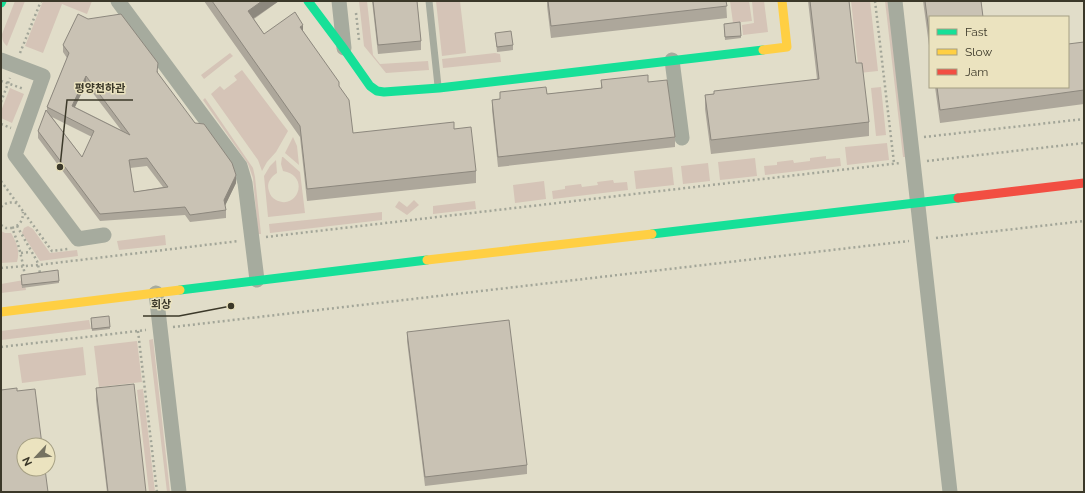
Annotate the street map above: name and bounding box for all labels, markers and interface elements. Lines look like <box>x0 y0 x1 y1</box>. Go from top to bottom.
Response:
legend <box>929 16 1069 88</box>
text: Fast <box>965 25 988 39</box>
text: Slow <box>965 45 992 59</box>
text: Jam <box>965 65 988 79</box>
callout: 평양천하관 <box>67 77 133 100</box>
text: 평양천하관 <box>75 82 125 95</box>
callout: 회상 <box>143 293 179 316</box>
text: 회상 <box>151 298 171 311</box>
north arrow <box>16 437 56 477</box>
text: N <box>20 455 35 468</box>

